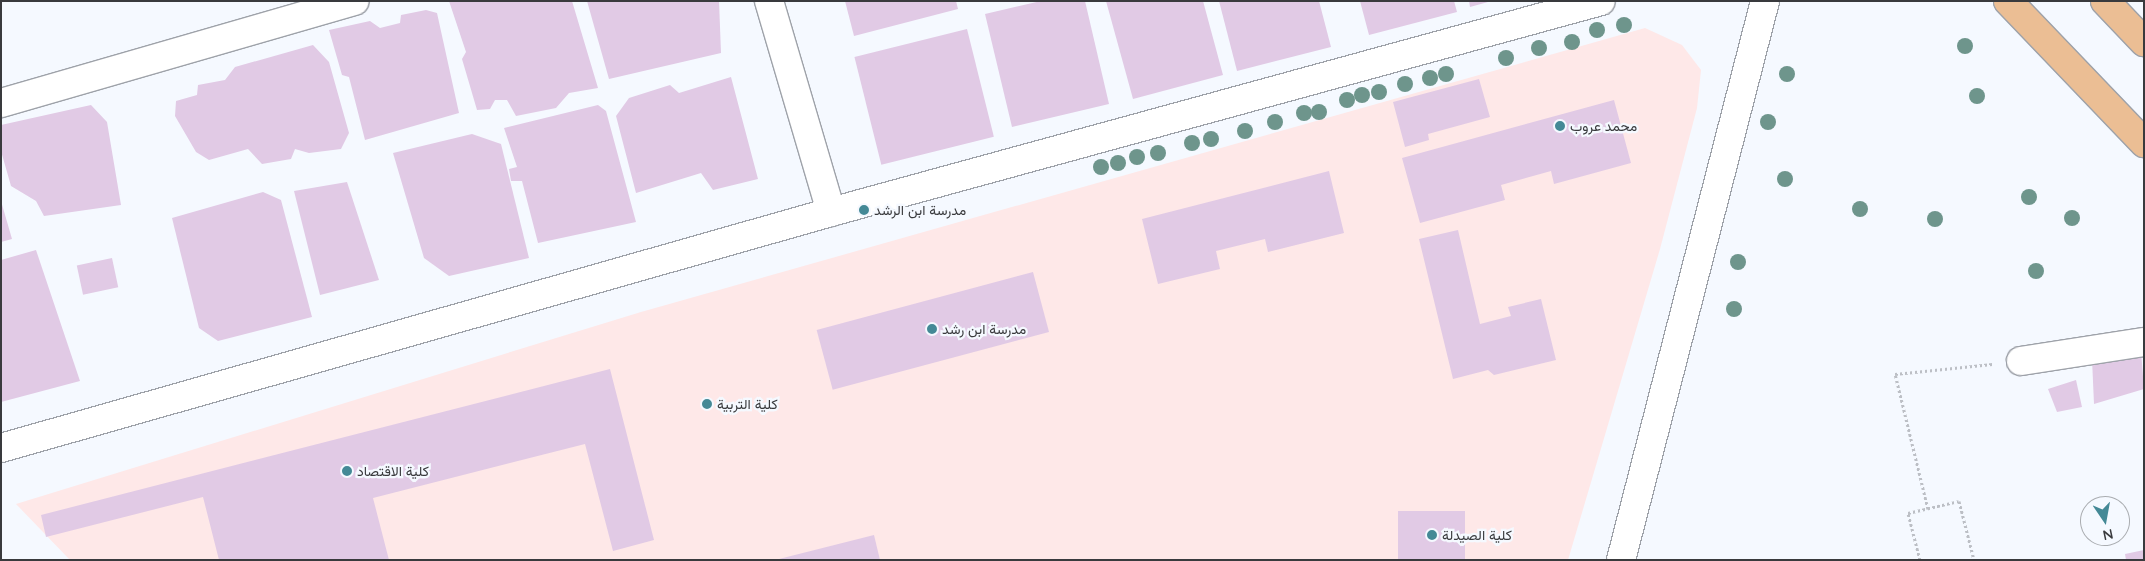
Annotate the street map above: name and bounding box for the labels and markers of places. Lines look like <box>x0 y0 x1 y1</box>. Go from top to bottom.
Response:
place label: محمد عروب <box>1570 118 1637 134</box>
marker: محمد عروب <box>1554 120 1566 132</box>
place label: مدرسة ابن الرشد <box>874 202 966 218</box>
marker: مدرسة ابن الرشد <box>858 204 870 216</box>
place label: مدرسة ابن رشد <box>942 321 1026 337</box>
marker: مدرسة ابن رشد <box>926 323 938 335</box>
place label: كلية التربية <box>717 396 778 412</box>
marker: كلية التربية <box>701 398 713 410</box>
place label: كلية الاقتصاد <box>357 463 429 479</box>
marker: كلية الاقتصاد <box>341 465 353 477</box>
place label: كلية الصيدلة <box>1442 527 1512 543</box>
marker: كلية الصيدلة <box>1426 529 1438 541</box>

